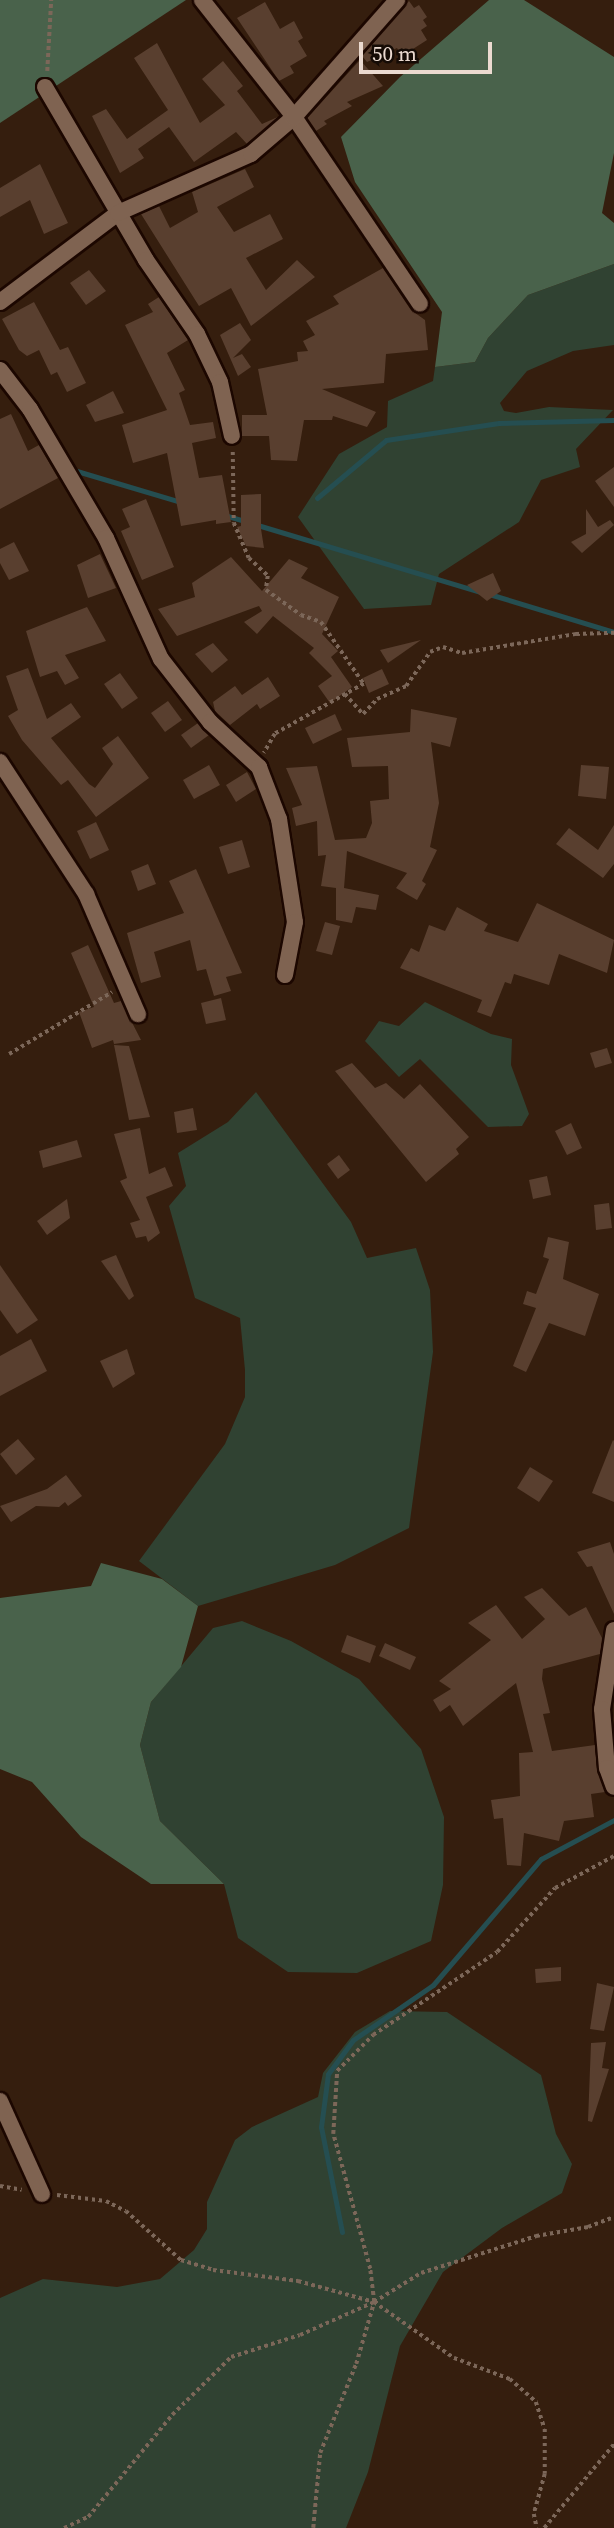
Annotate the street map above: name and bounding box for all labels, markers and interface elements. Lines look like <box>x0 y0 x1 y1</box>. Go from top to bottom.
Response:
scale bar <box>362 28 495 72</box>
text: 50 m <box>372 39 417 68</box>

